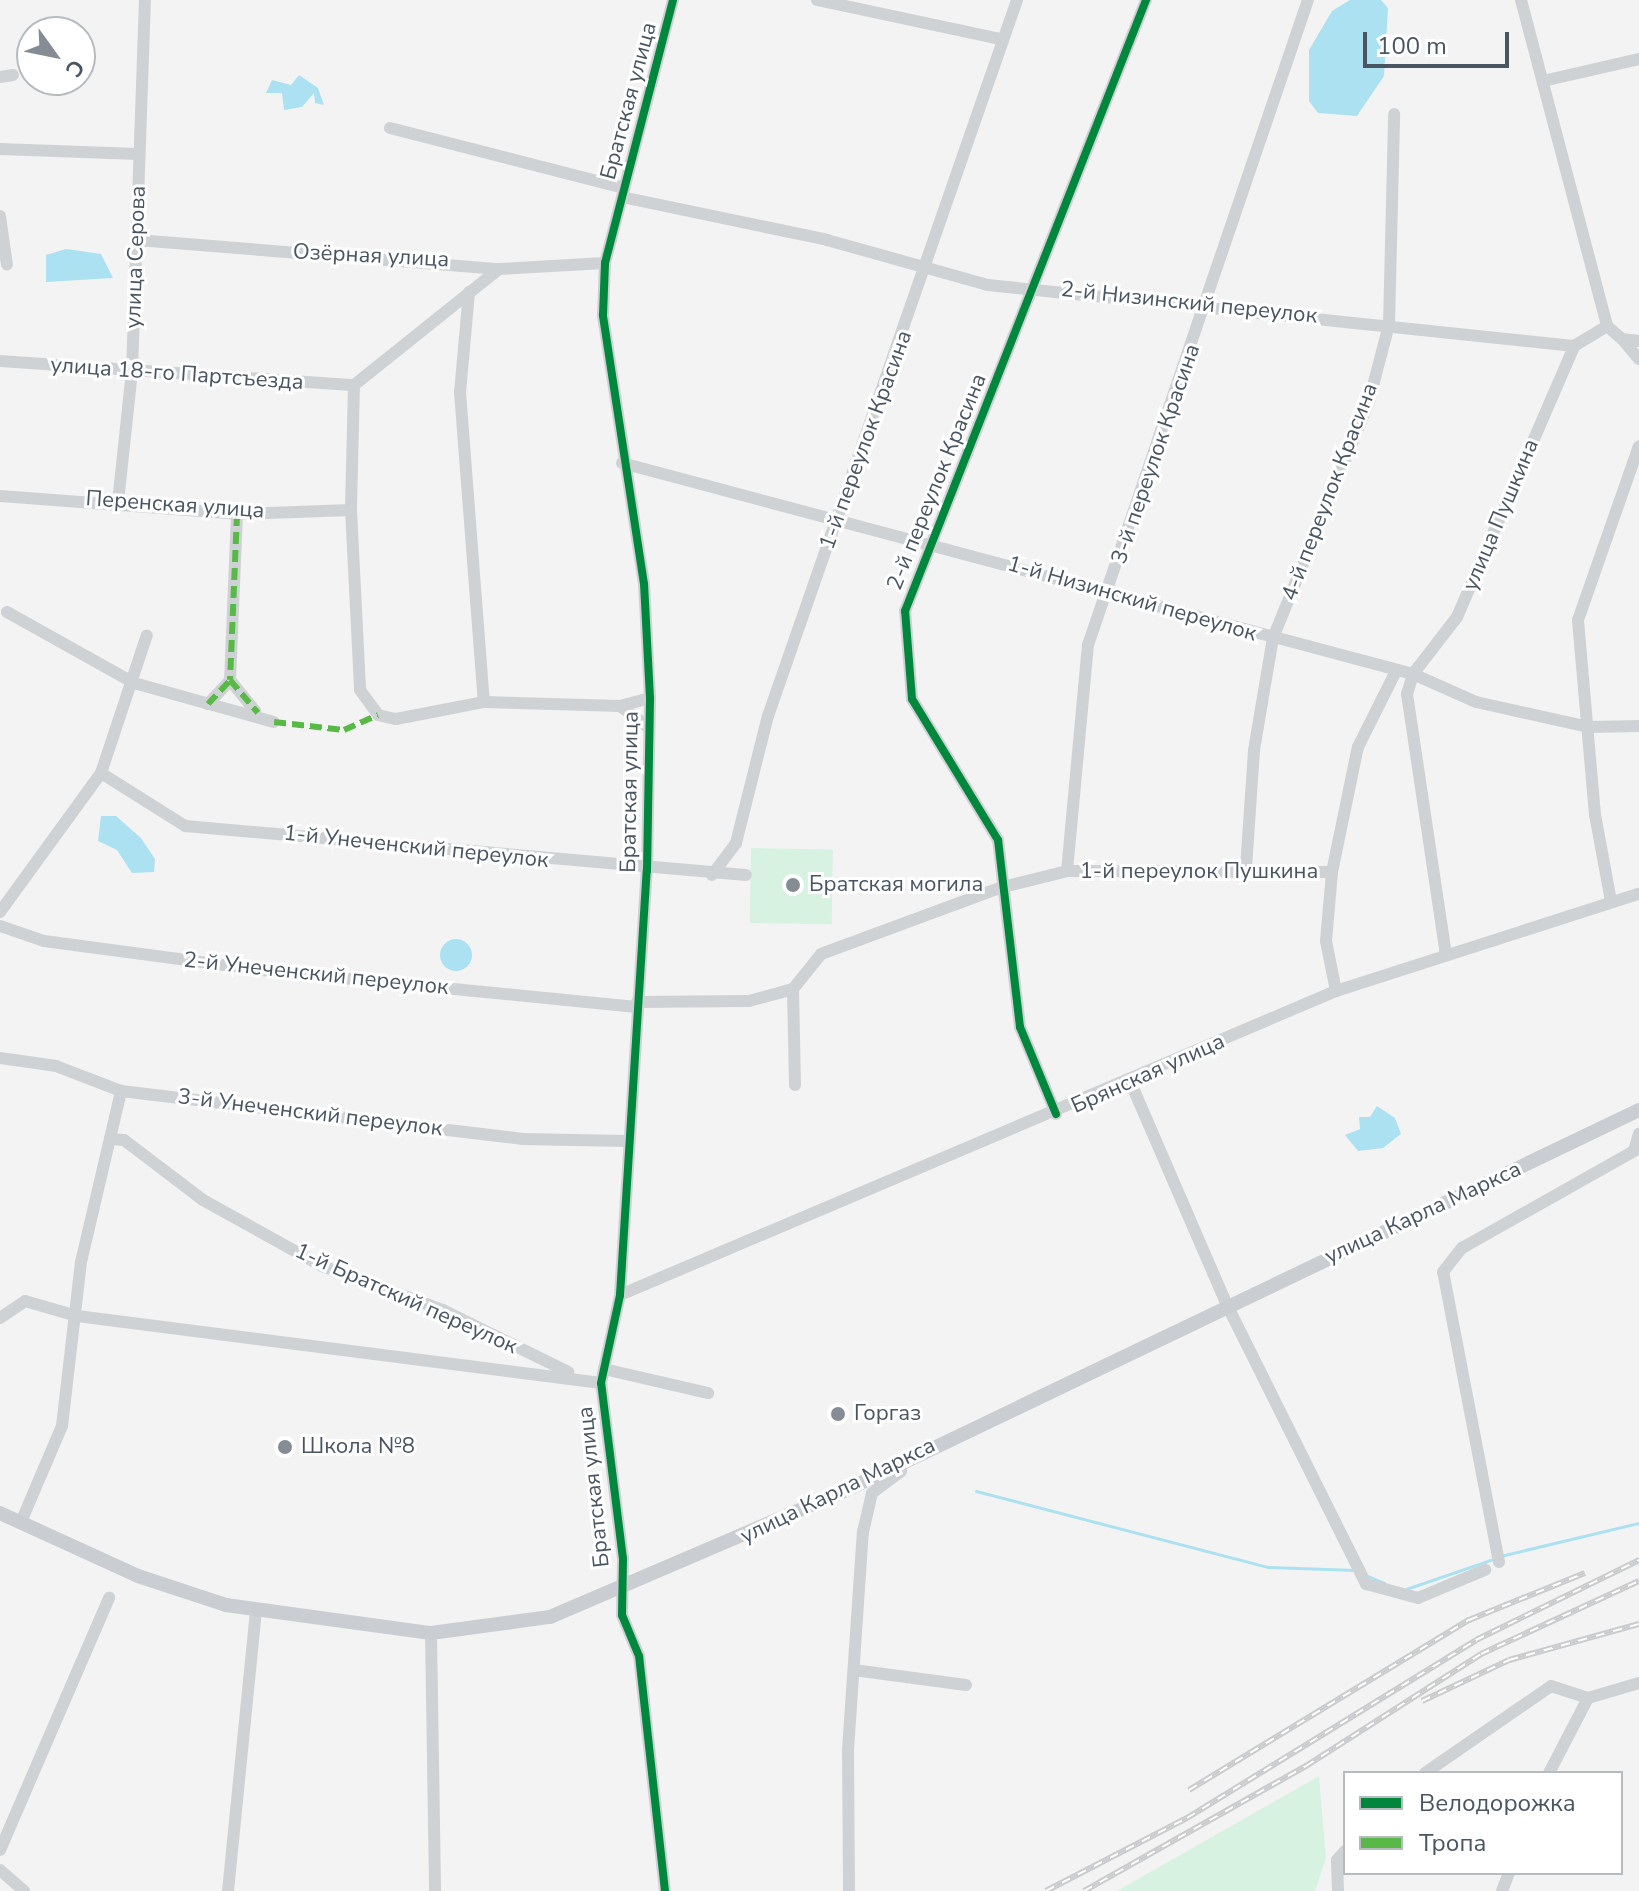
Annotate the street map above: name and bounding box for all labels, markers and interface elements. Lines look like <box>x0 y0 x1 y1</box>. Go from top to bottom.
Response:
north arrow <box>16 16 96 96</box>
scale bar <box>1367 16 1513 66</box>
street label: Братская улица <box>595 19 663 183</box>
text: 100 m <box>1377 30 1447 62</box>
text: С <box>58 54 91 82</box>
street label: улица Серова <box>120 185 152 329</box>
street label: Озёрная улица <box>292 239 450 273</box>
street label: 2-й Низинский переулок <box>1059 276 1319 330</box>
street label: 1-й переулок Красина <box>814 327 918 553</box>
street label: 3-й переулок Красина <box>1106 341 1206 567</box>
street label: улица 18-го Партсъезда <box>50 352 304 396</box>
street label: 2-й переулок Красина <box>882 370 992 594</box>
street label: 4-й переулок Красина <box>1276 380 1384 604</box>
street label: улица Пушкина <box>1457 435 1545 595</box>
street label: Перенская улица <box>85 486 265 524</box>
street label: 1-й Низинский переулок <box>1004 551 1260 647</box>
street label: Братская улица <box>615 711 645 873</box>
street label: 1-й Унеченский переулок <box>282 820 550 874</box>
street label: 1-й переулок Пушкина <box>1080 859 1318 885</box>
place label: Братская могила <box>809 872 983 898</box>
marker: Братская могила <box>784 876 802 894</box>
street label: 2-й Унеченский переулок <box>182 947 450 1001</box>
street label: Брянская улица <box>1067 1028 1229 1120</box>
street label: 3-й Унеченский переулок <box>176 1084 444 1142</box>
street label: улица Карла Маркса <box>1321 1156 1525 1270</box>
street label: 1-й Братский переулок <box>291 1238 521 1360</box>
place label: Горгаз <box>854 1401 921 1427</box>
street label: Братская улица <box>572 1405 616 1569</box>
marker: Горгаз <box>829 1405 847 1423</box>
street label: улица Карла Маркса <box>736 1432 940 1550</box>
place label: Школа №8 <box>301 1434 415 1460</box>
marker: Школа №8 <box>276 1438 294 1456</box>
legend <box>1343 1771 1623 1875</box>
text: Велодорожка <box>1419 1787 1576 1819</box>
text: Тропа <box>1419 1827 1486 1859</box>

